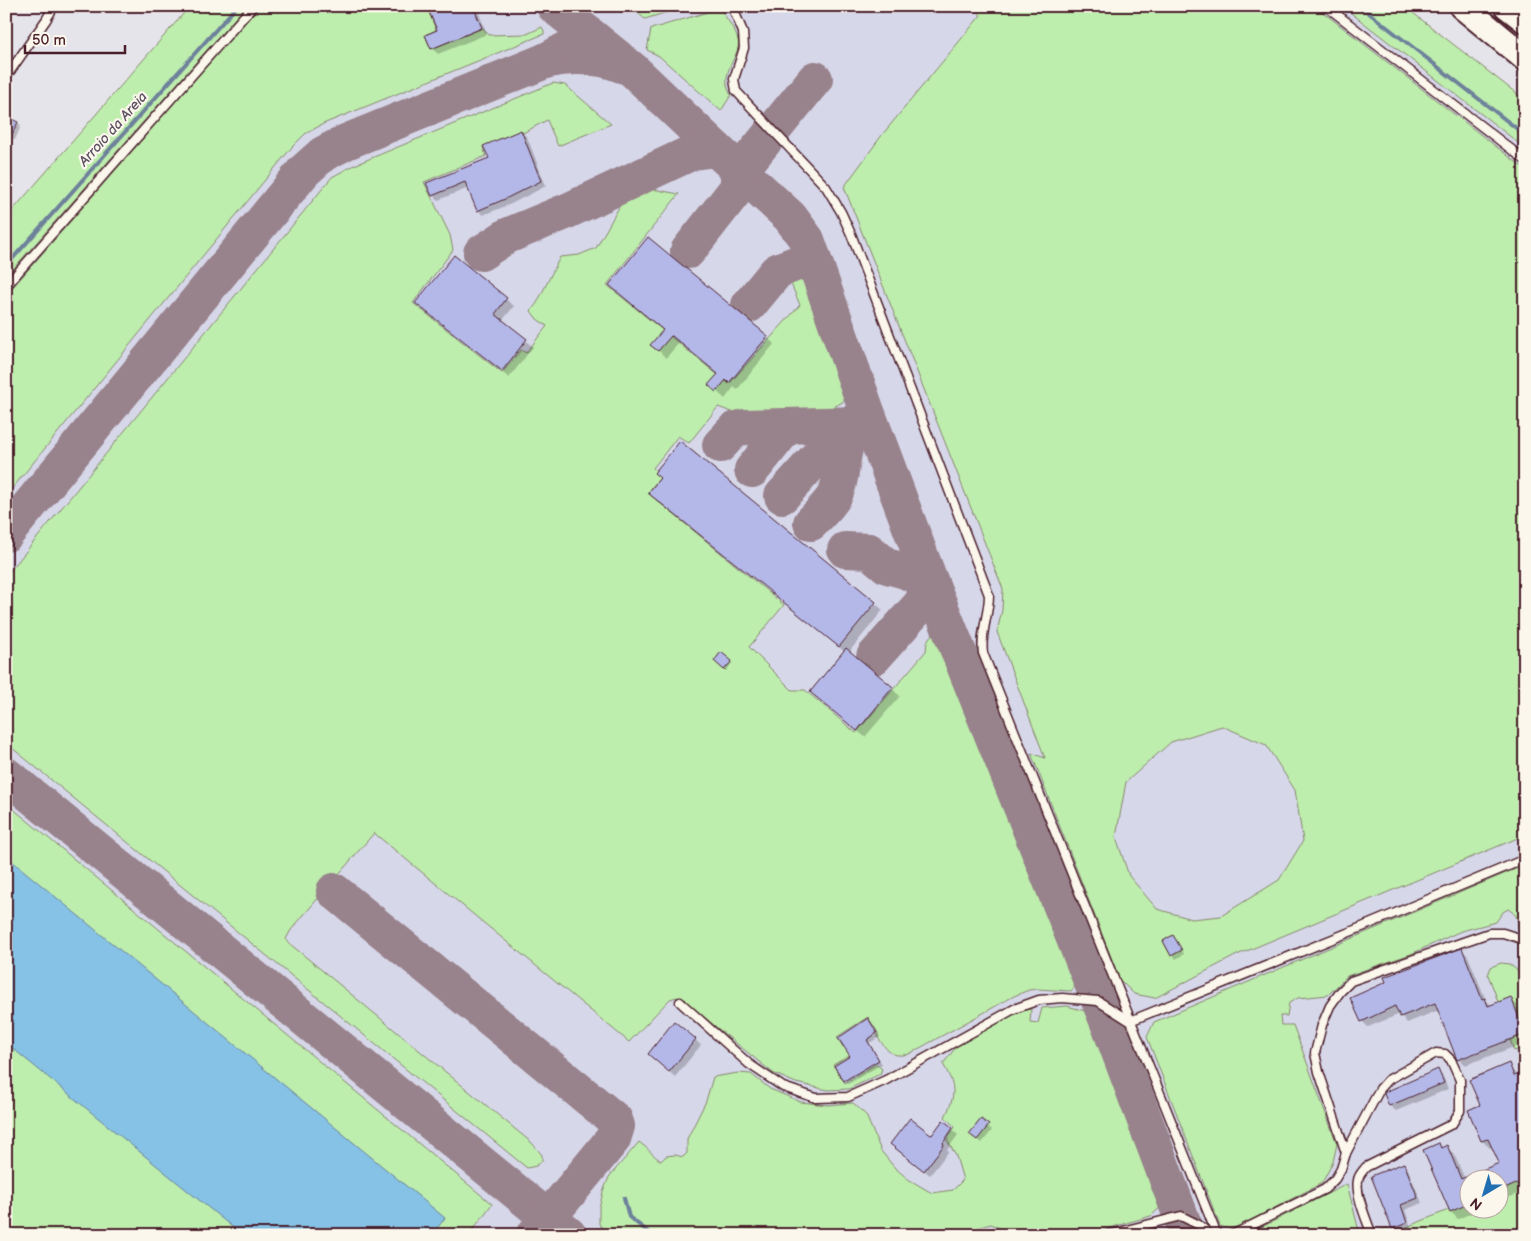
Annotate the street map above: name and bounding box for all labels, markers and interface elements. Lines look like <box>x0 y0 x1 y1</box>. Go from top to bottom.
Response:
scale bar <box>25 22 125 54</box>
text: 50 m <box>32 31 66 50</box>
water label: Arroio da Areia <box>74 88 151 170</box>
north arrow <box>1458 1168 1508 1218</box>
text: N <box>1467 1194 1486 1214</box>

